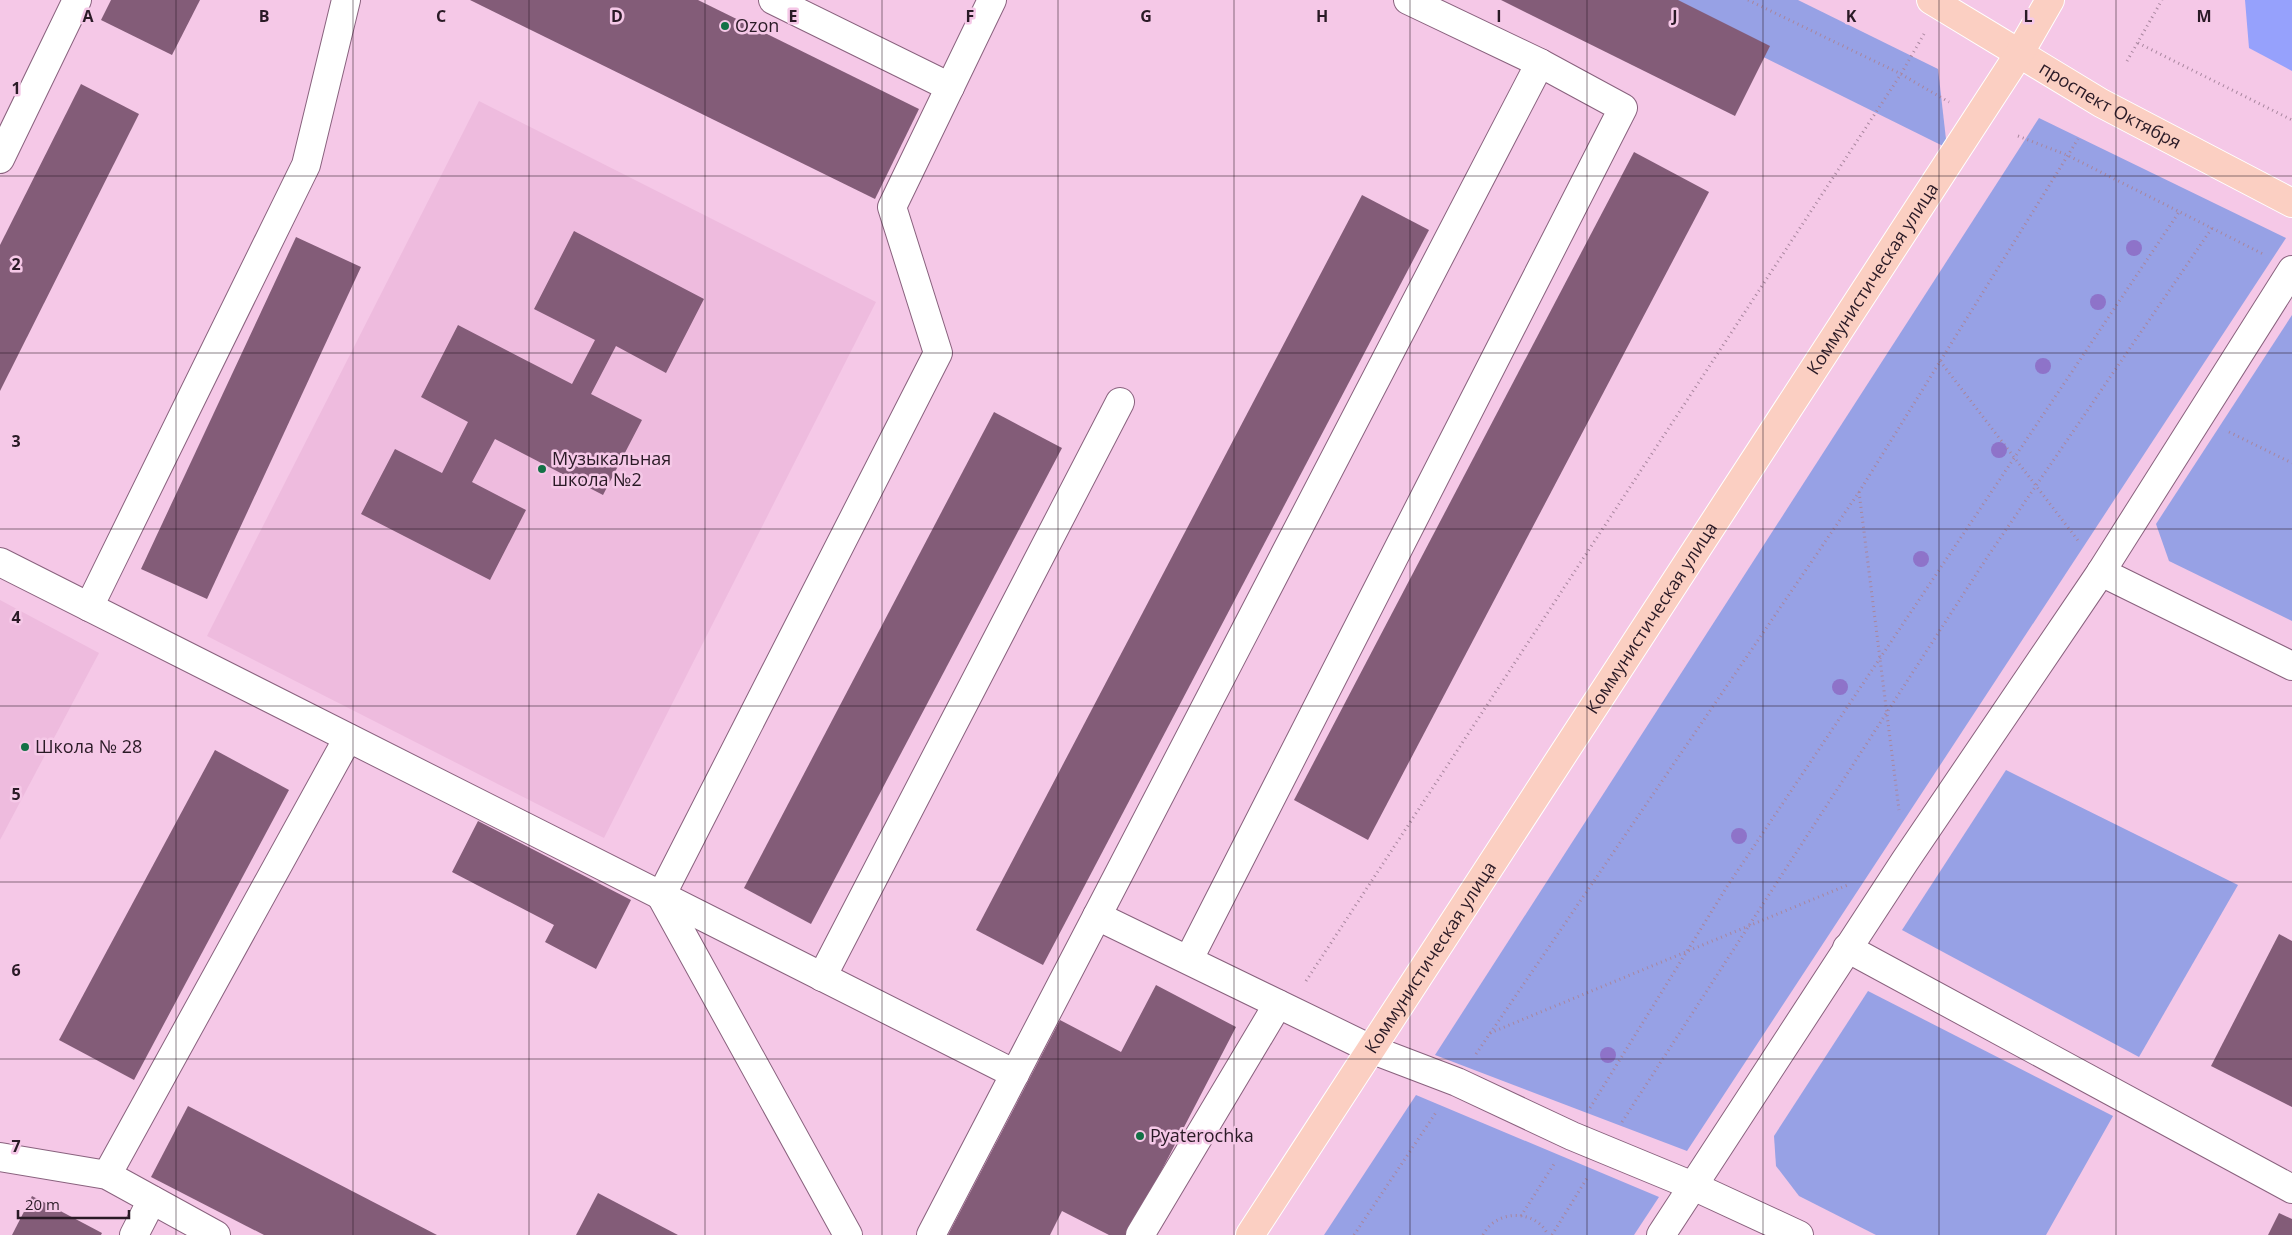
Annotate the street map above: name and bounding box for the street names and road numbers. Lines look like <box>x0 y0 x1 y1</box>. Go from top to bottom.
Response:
street label: проспект Октября <box>2035 55 2186 154</box>
street label: Коммунистическая улица <box>1800 178 1943 379</box>
street label: Коммунистическая улица <box>1579 517 1722 718</box>
street label: Коммунистическая улица <box>1358 856 1501 1058</box>

